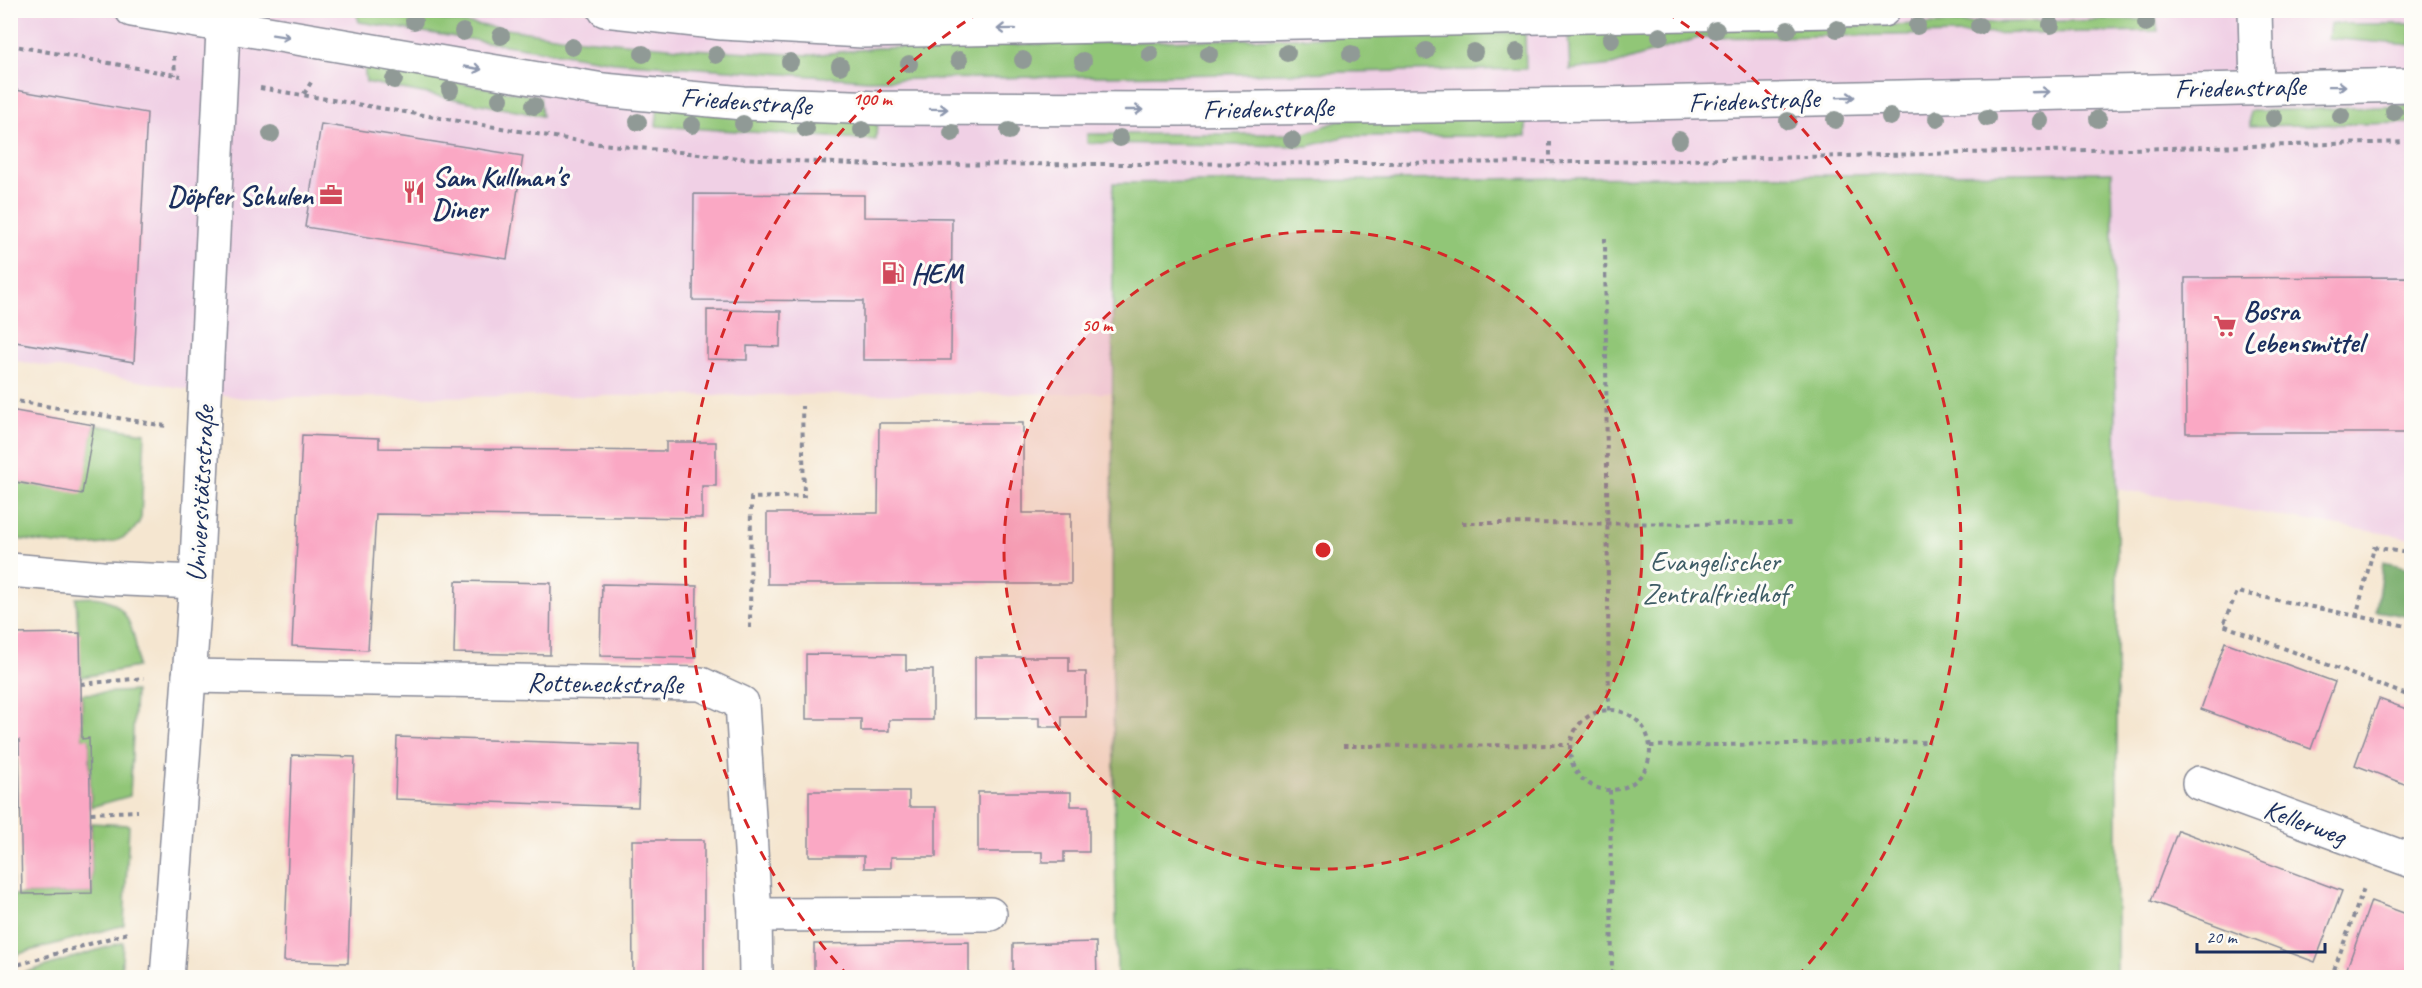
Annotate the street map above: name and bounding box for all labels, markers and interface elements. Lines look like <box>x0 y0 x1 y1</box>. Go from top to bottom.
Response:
one-way arrow <box>997 23 1017 35</box>
one-way arrow <box>271 31 291 42</box>
one-way arrow <box>463 63 483 74</box>
street label: Friedenstraße <box>2174 68 2308 106</box>
street label: Friedenstraße <box>679 79 814 123</box>
street label: Friedenstraße <box>1688 80 1822 120</box>
one-way arrow <box>2326 80 2346 92</box>
one-way arrow <box>2031 87 2051 98</box>
text: 100 m <box>853 88 893 110</box>
street label: Friedenstraße <box>1202 89 1336 127</box>
one-way arrow <box>1836 92 1856 103</box>
one-way arrow <box>928 103 948 115</box>
one-way arrow <box>1123 104 1143 115</box>
place label: Sam Kullman's Diner <box>432 159 571 226</box>
place label: Döpfer Schulen <box>167 178 314 213</box>
restaurant icon: Sam Kullman's Diner <box>401 179 427 205</box>
office icon: Döpfer Schulen <box>318 182 344 208</box>
place label: HEM <box>911 256 965 291</box>
fuel station icon: HEM <box>880 260 906 286</box>
place label: Bosra Lebensmittel <box>2243 293 2369 360</box>
supermarket icon: Bosra Lebensmittel <box>2212 313 2238 339</box>
text: 50 m <box>1082 314 1114 336</box>
street label: Universitätsstraße <box>178 403 222 583</box>
centre of rings <box>1313 540 1333 560</box>
park label: Evangelischer Zentralfriedhof <box>1643 544 1794 611</box>
street label: Rotteneckstraße <box>527 664 685 702</box>
street label: Kellerweg <box>2259 791 2353 854</box>
scale bar <box>2197 916 2324 954</box>
text: 20 m <box>2206 926 2239 948</box>

